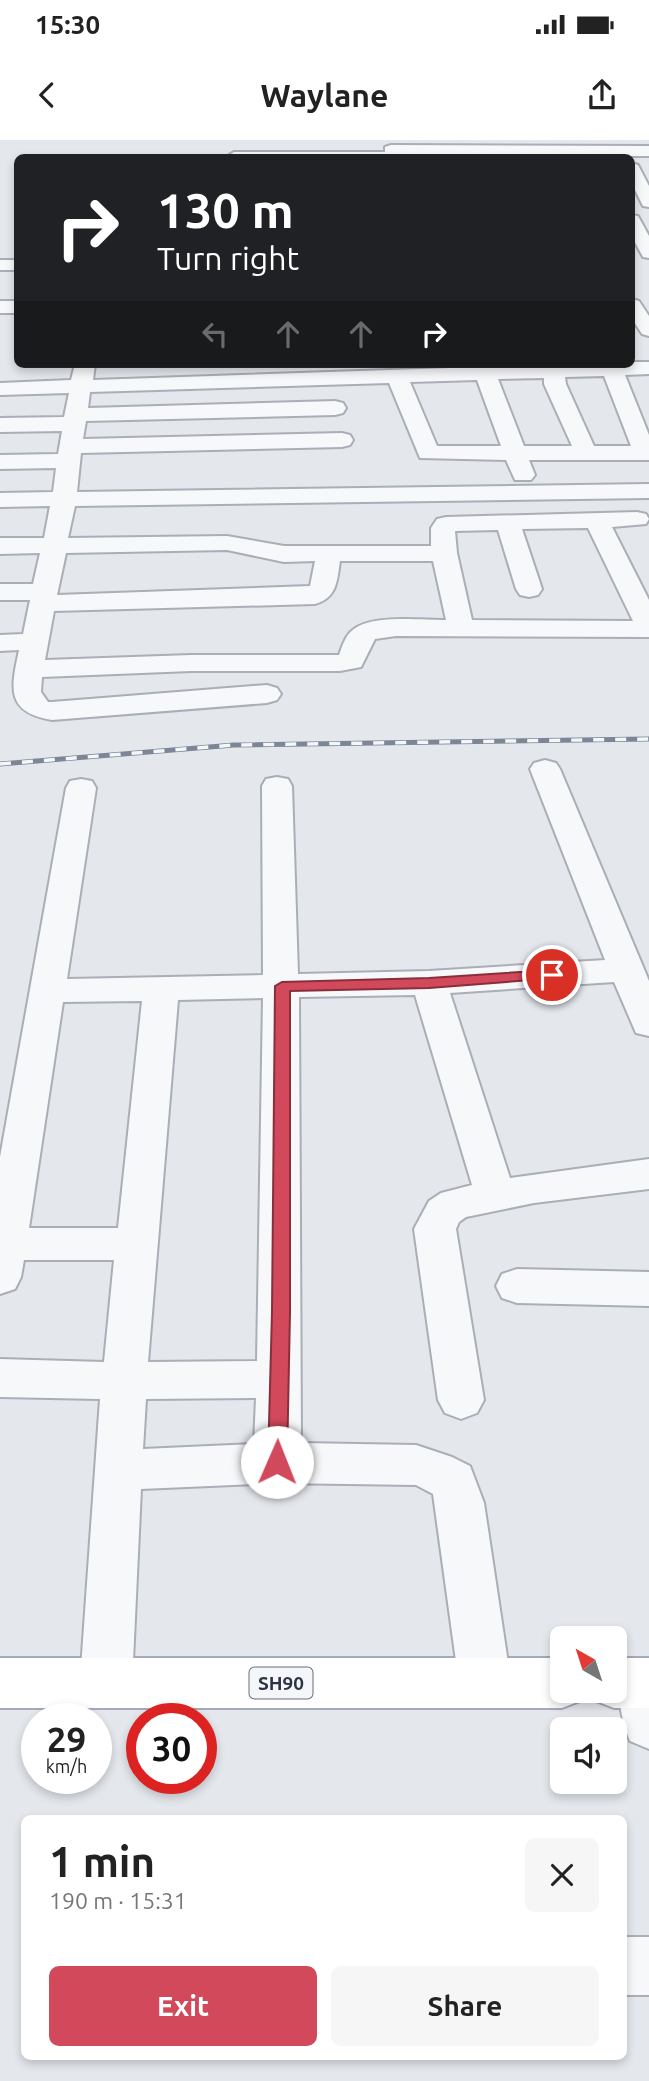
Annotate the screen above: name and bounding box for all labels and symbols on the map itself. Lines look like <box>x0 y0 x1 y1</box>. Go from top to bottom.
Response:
pin <box>522 945 582 1005</box>
position arrow <box>240 1425 314 1499</box>
north arrow <box>550 1626 626 1703</box>
road number: SH90 <box>250 1667 312 1698</box>
speed limit sign: 30 <box>126 1703 217 1794</box>

